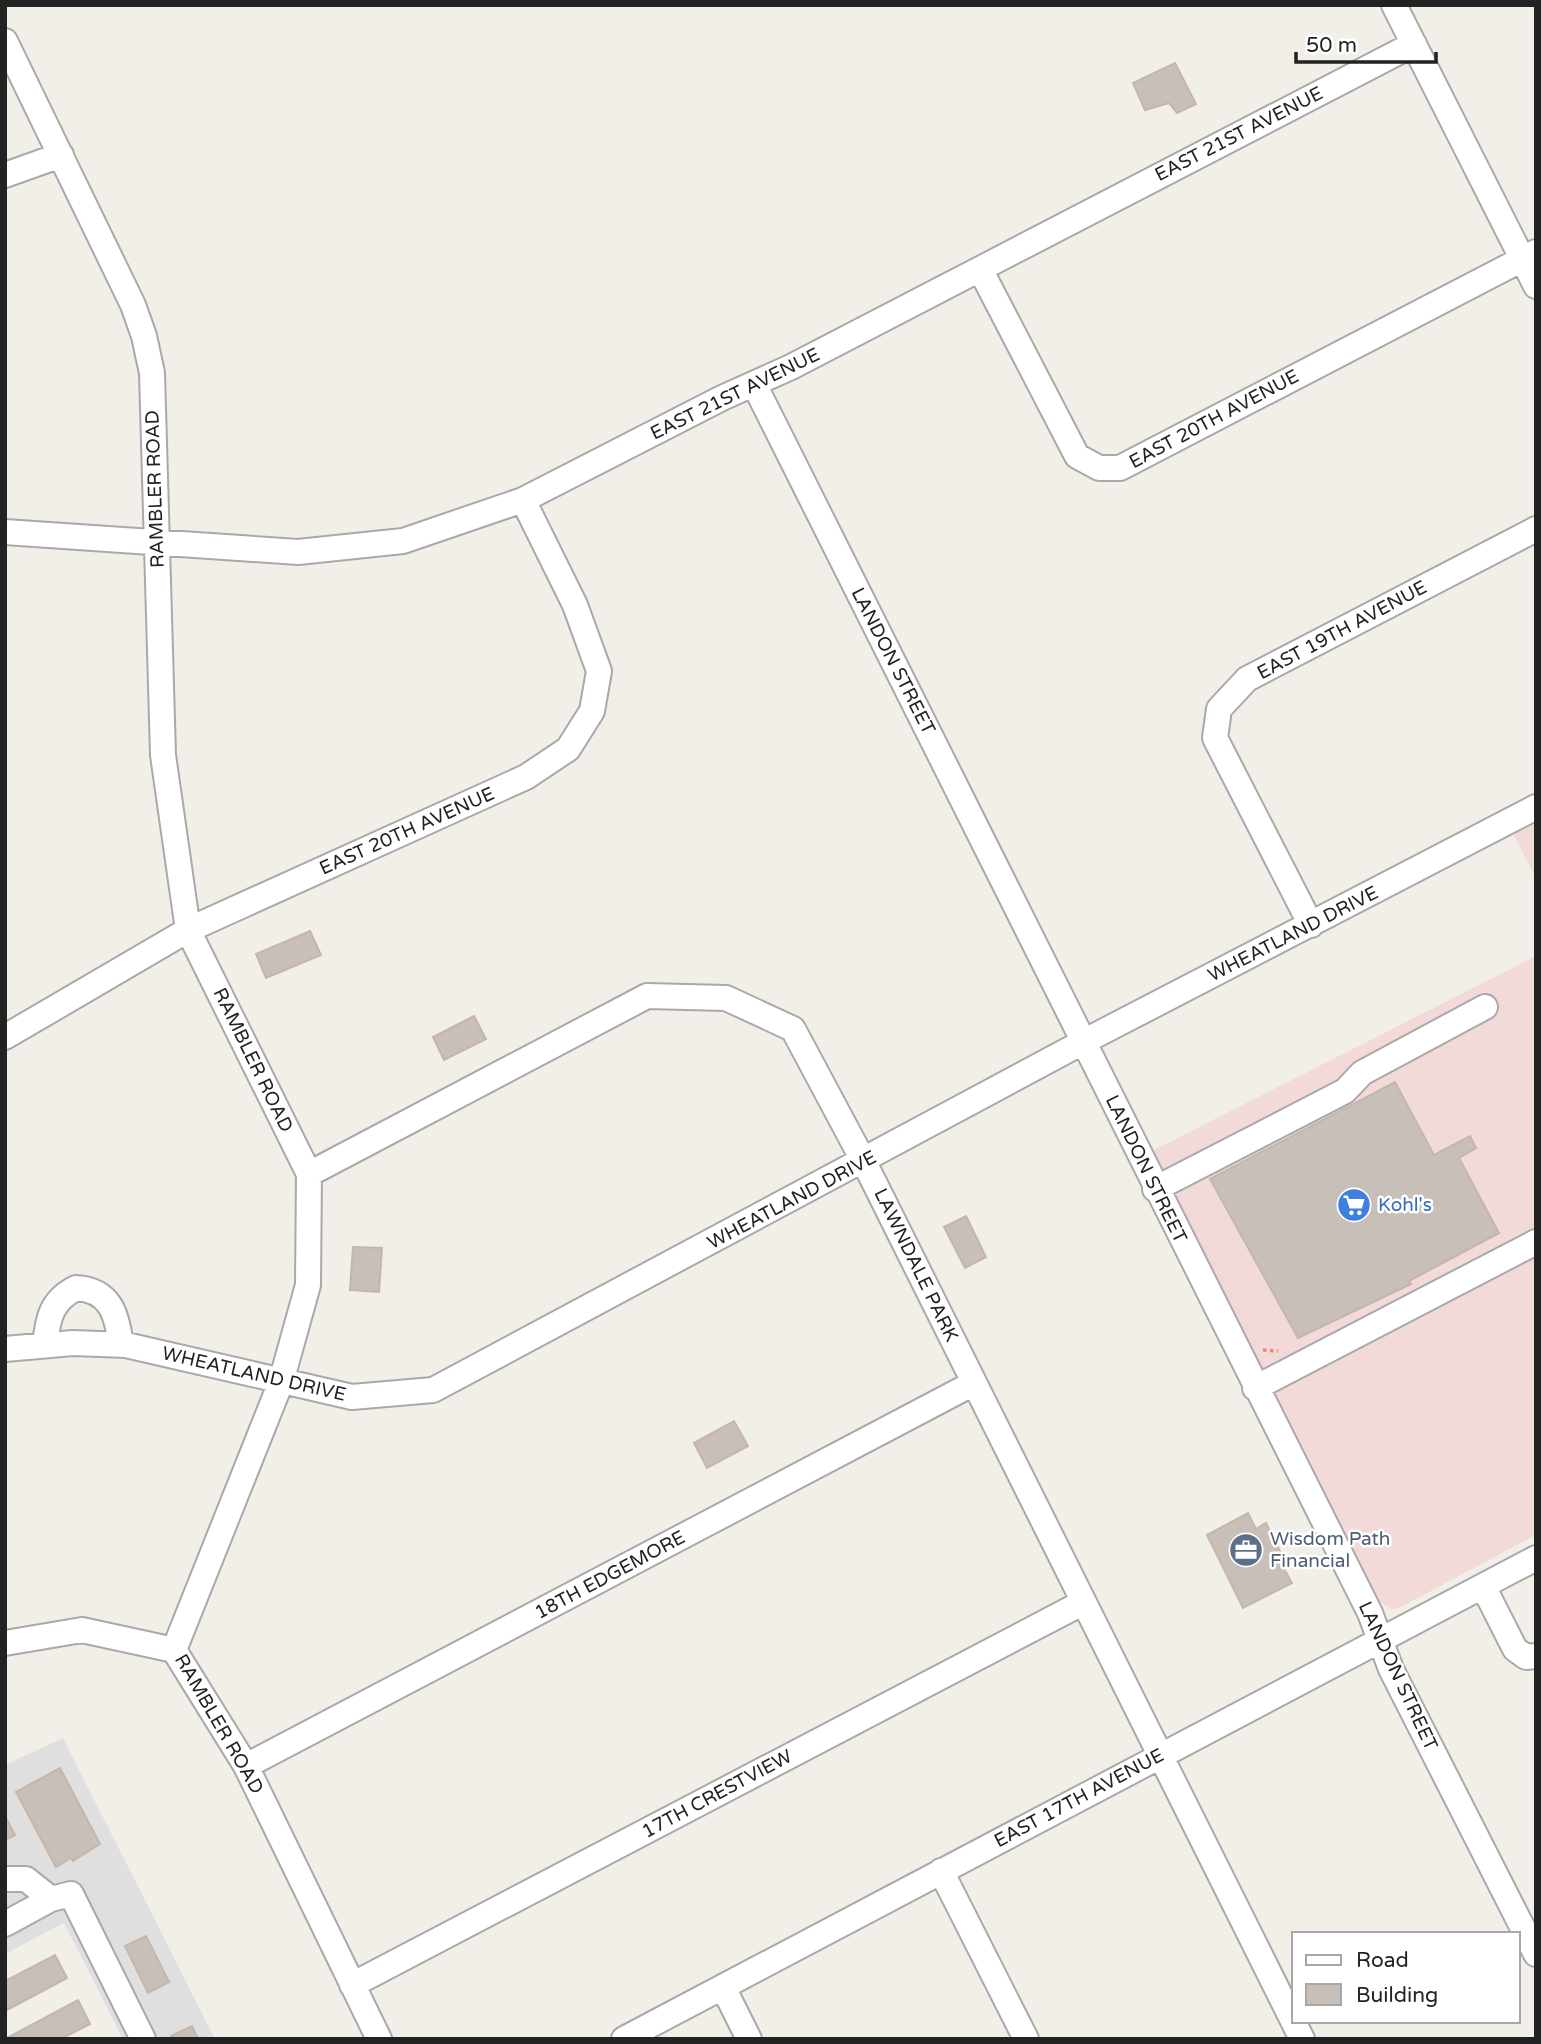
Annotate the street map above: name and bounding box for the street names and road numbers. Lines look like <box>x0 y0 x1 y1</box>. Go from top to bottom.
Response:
street label: EAST 21ST AVENUE <box>1151 82 1327 186</box>
street label: EAST 21ST AVENUE <box>647 343 823 445</box>
street label: EAST 20TH AVENUE <box>1125 365 1303 473</box>
street label: RAMBLER ROAD <box>141 410 169 568</box>
street label: EAST 19TH AVENUE <box>1253 576 1431 684</box>
street label: LANDON STREET <box>846 584 940 738</box>
street label: EAST 20TH AVENUE <box>316 783 498 879</box>
street label: WHEATLAND DRIVE <box>1204 882 1382 986</box>
street label: RAMBLER ROAD <box>209 984 297 1136</box>
street label: LANDON STREET <box>1101 1091 1192 1247</box>
street label: WHEATLAND DRIVE <box>704 1146 880 1254</box>
street label: LAWNDALE PARK <box>869 1185 963 1345</box>
street label: WHEATLAND DRIVE <box>160 1342 348 1406</box>
street label: 18TH EDGEMORE <box>531 1526 689 1624</box>
street label: LANDON STREET <box>1354 1598 1442 1754</box>
street label: RAMBLER ROAD <box>170 1650 268 1798</box>
street label: EAST 17TH AVENUE <box>990 1744 1168 1852</box>
street label: 17TH CRESTVIEW <box>638 1745 796 1843</box>

